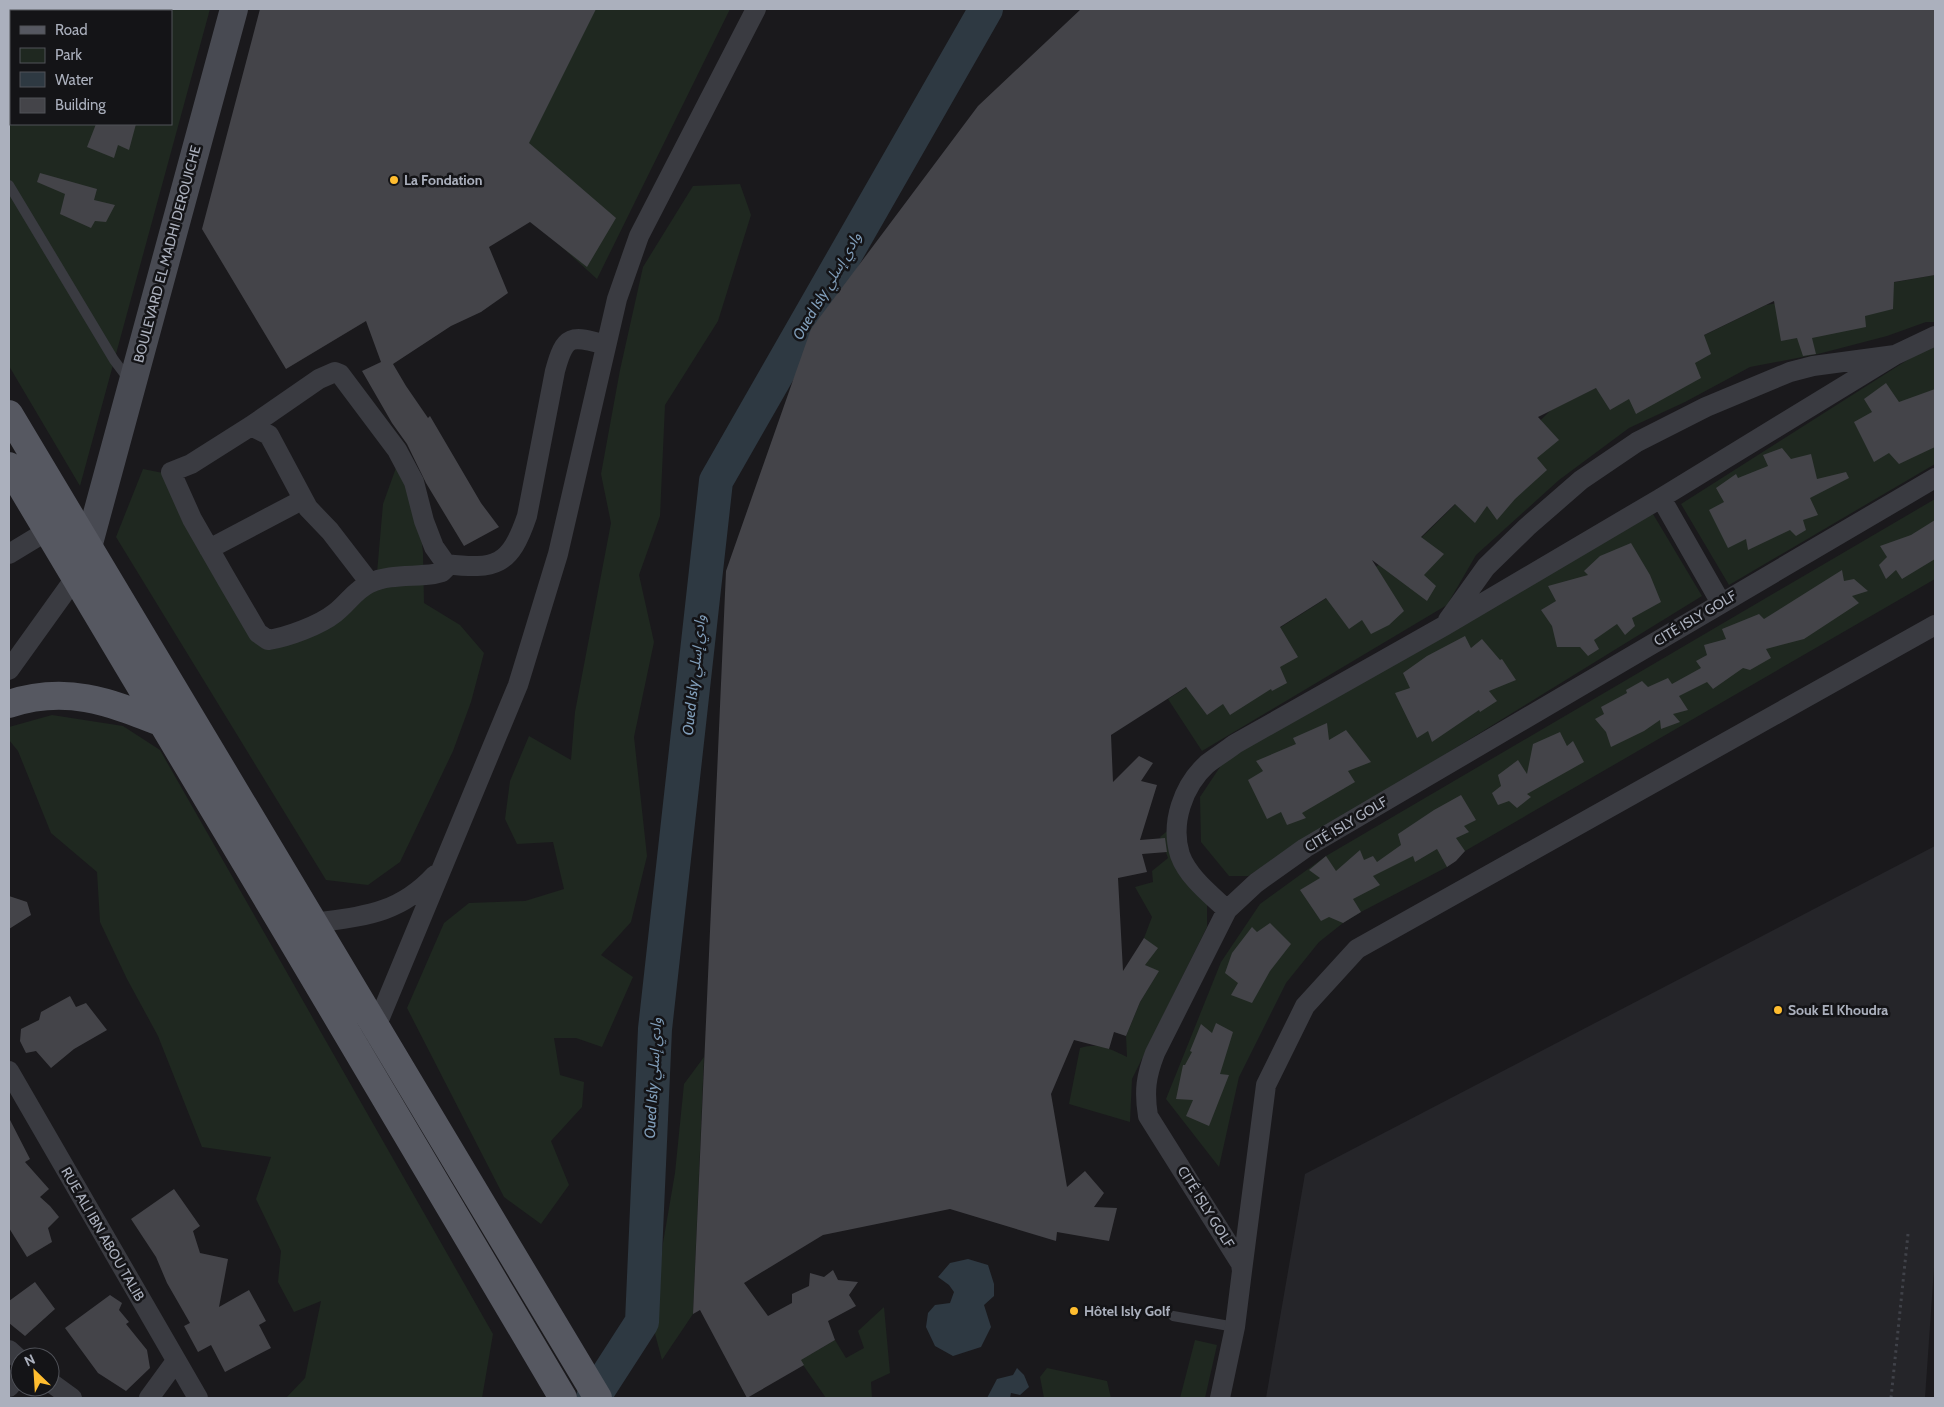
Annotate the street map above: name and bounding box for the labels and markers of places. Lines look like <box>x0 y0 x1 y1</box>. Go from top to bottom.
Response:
place label: La Fondation <box>404 171 482 189</box>
marker: La Fondation <box>388 174 400 186</box>
place label: Souk El Khoudra <box>1788 1001 1888 1019</box>
marker: Souk El Khoudra <box>1772 1004 1784 1016</box>
place label: Hôtel Isly Golf <box>1084 1302 1171 1320</box>
marker: Hôtel Isly Golf <box>1068 1305 1080 1317</box>

